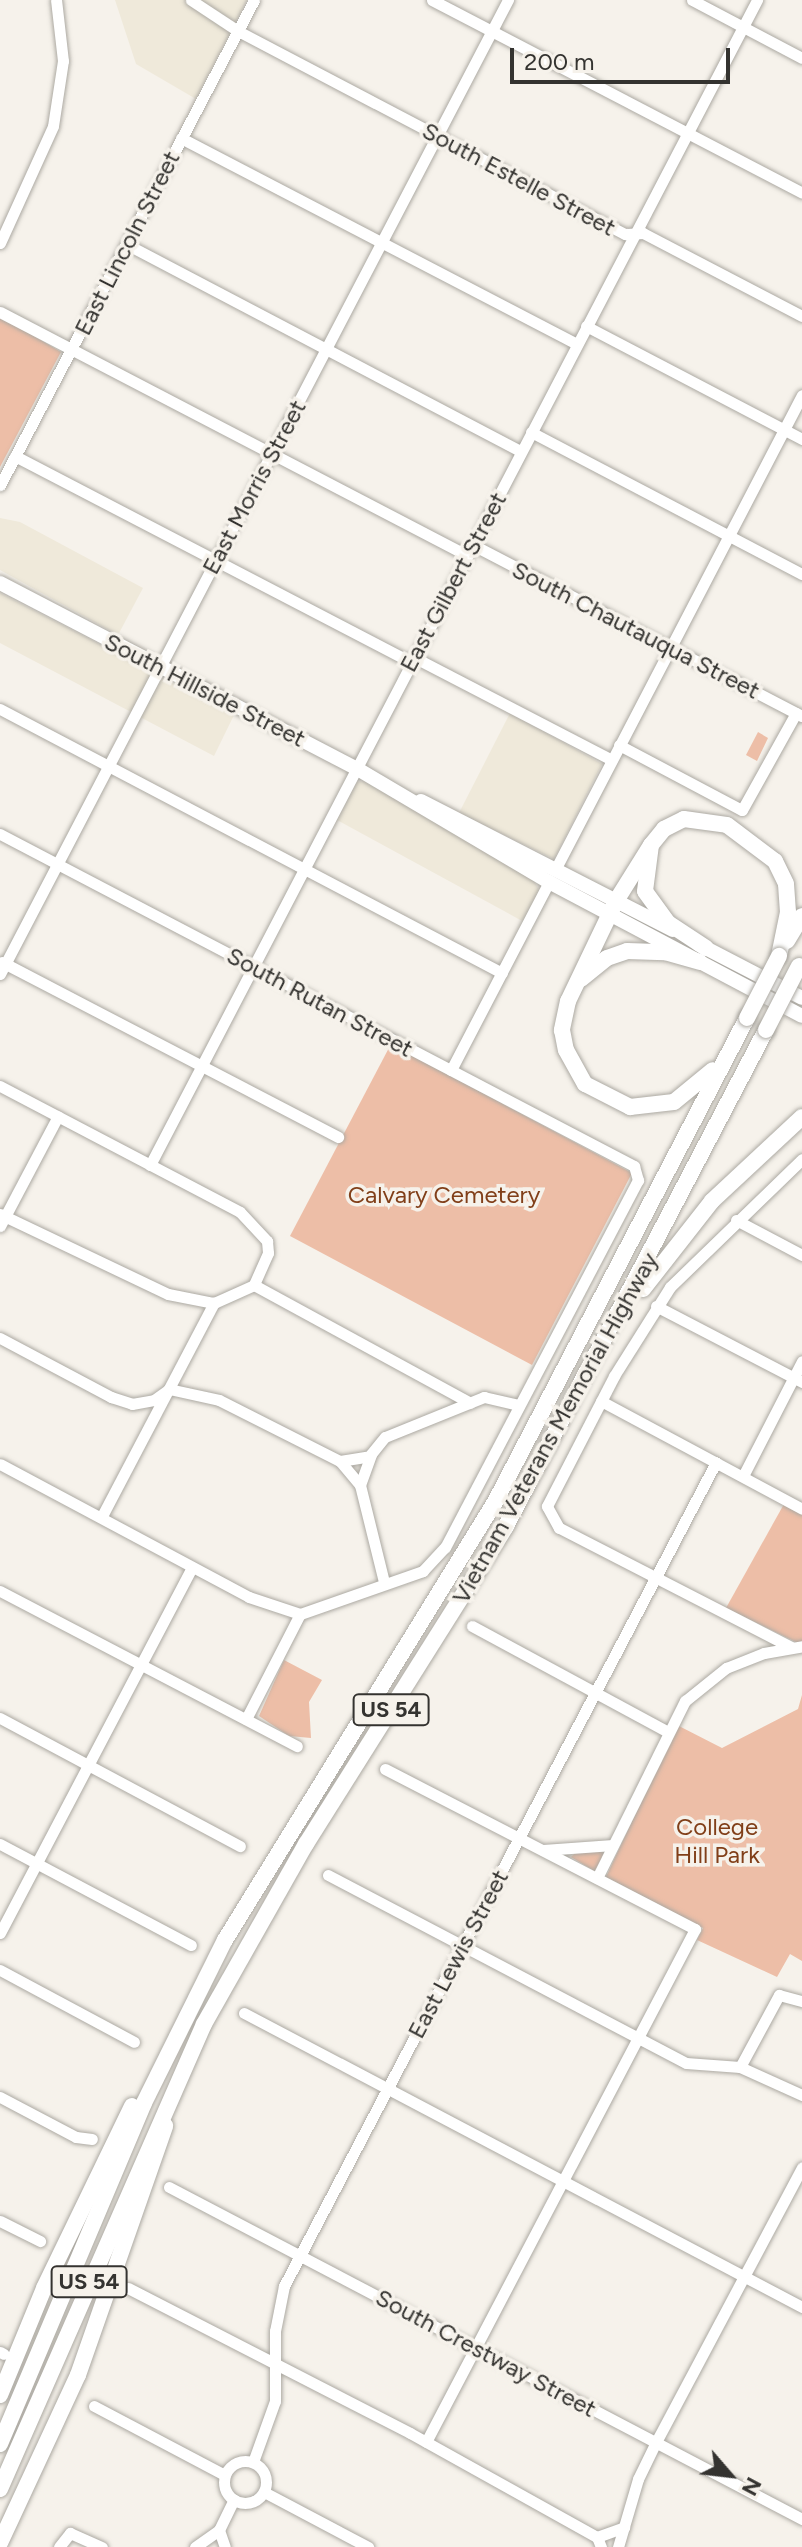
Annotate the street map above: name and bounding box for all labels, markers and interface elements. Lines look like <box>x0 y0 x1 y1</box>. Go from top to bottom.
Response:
scale bar <box>514 32 734 82</box>
text: 200 m <box>524 47 595 76</box>
street label: South Estelle Street <box>417 116 621 242</box>
street label: East Lincoln Street <box>68 146 186 340</box>
street label: East Morris Street <box>196 395 312 579</box>
street label: East Gilbert Street <box>394 487 512 677</box>
street label: South Chautauqua Street <box>507 555 765 705</box>
street label: South Hillside Street <box>100 627 310 753</box>
street label: South Rutan Street <box>222 941 418 1063</box>
park label: Calvary Cemetery <box>348 1181 540 1209</box>
street label: Vietnam Veterans Memorial Highway <box>446 1247 664 1609</box>
road number: US 54 <box>351 1692 431 1728</box>
park label: College Hill Park <box>674 1813 760 1869</box>
street label: East Lewis Street <box>401 1865 515 2043</box>
road number: US 54 <box>49 2264 129 2300</box>
street label: South Crestway Street <box>371 2283 601 2423</box>
north arrow <box>690 2435 770 2515</box>
text: N <box>736 2473 768 2500</box>

